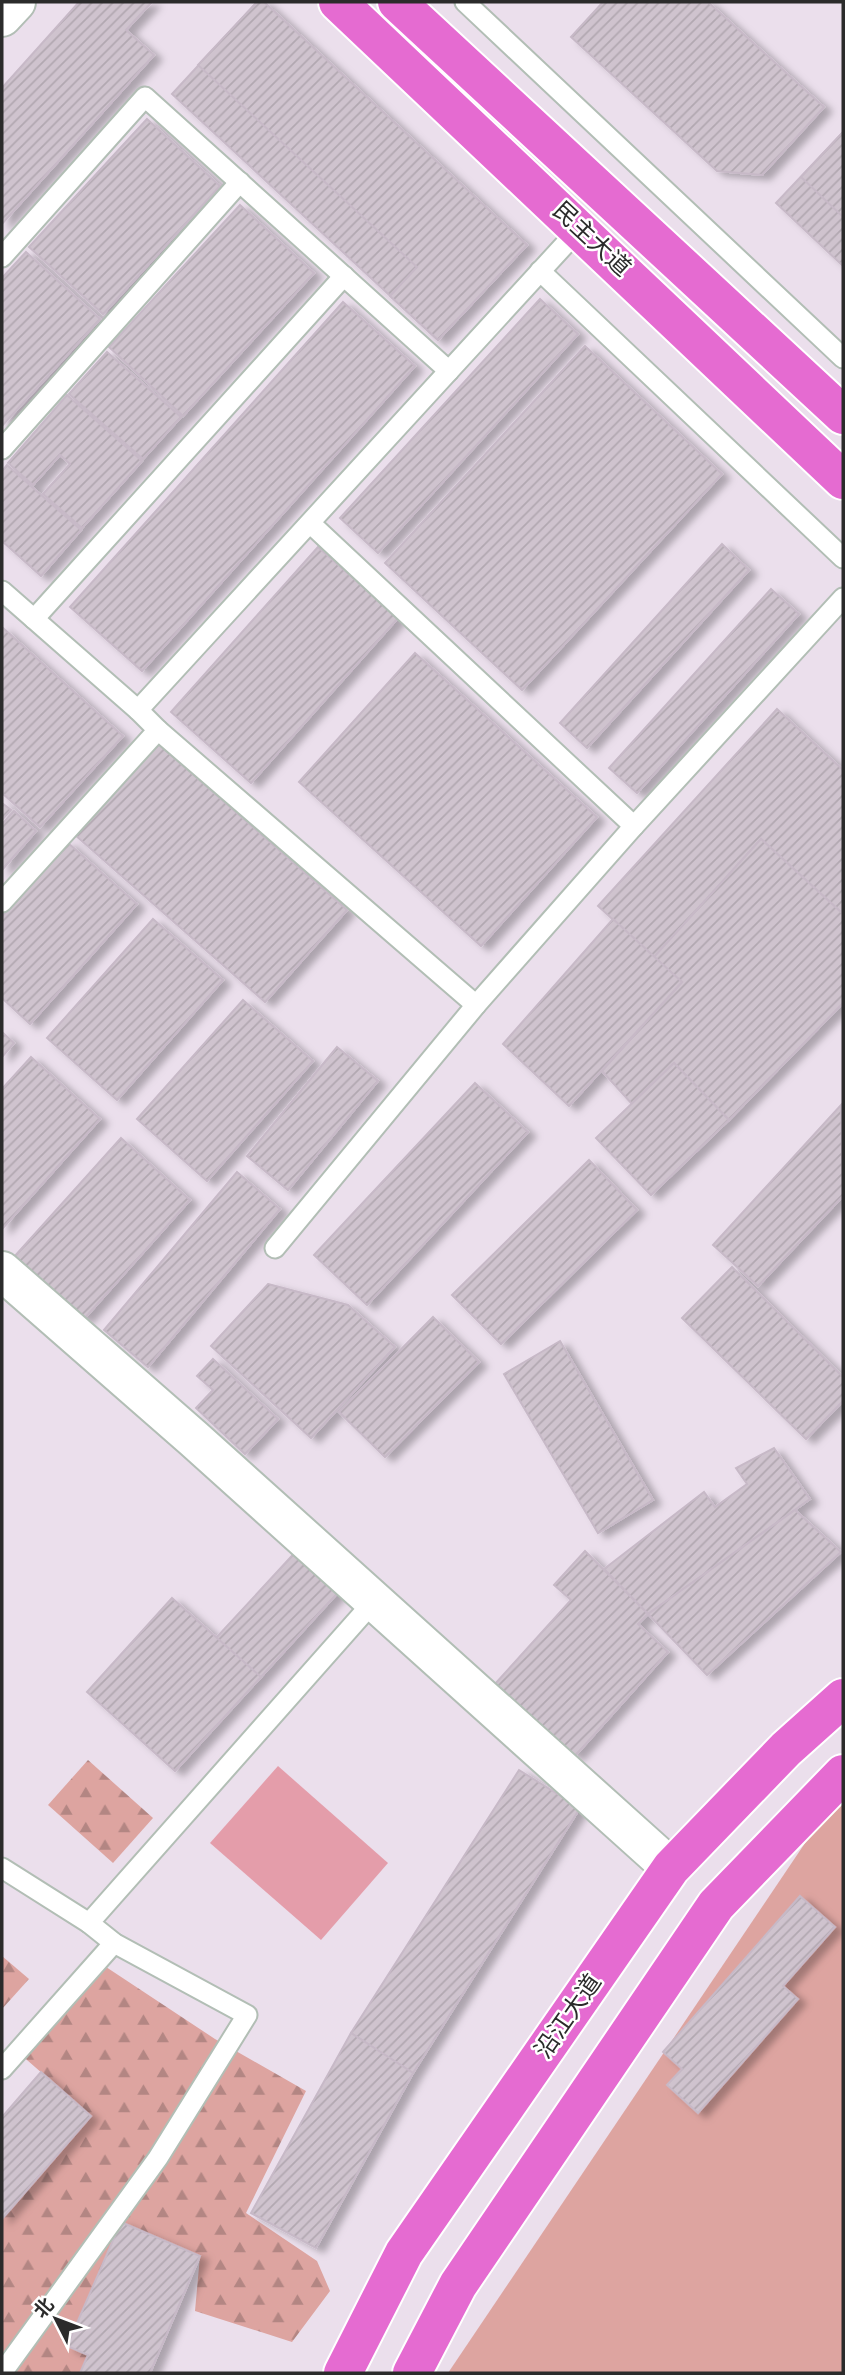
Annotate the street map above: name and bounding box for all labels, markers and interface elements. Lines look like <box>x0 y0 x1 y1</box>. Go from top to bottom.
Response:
street label: 民主大道 <box>547 195 637 282</box>
street label: 沿江大道 <box>528 1968 607 2063</box>
north arrow <box>21 2284 91 2354</box>
text: 北 <box>29 2293 59 2323</box>

